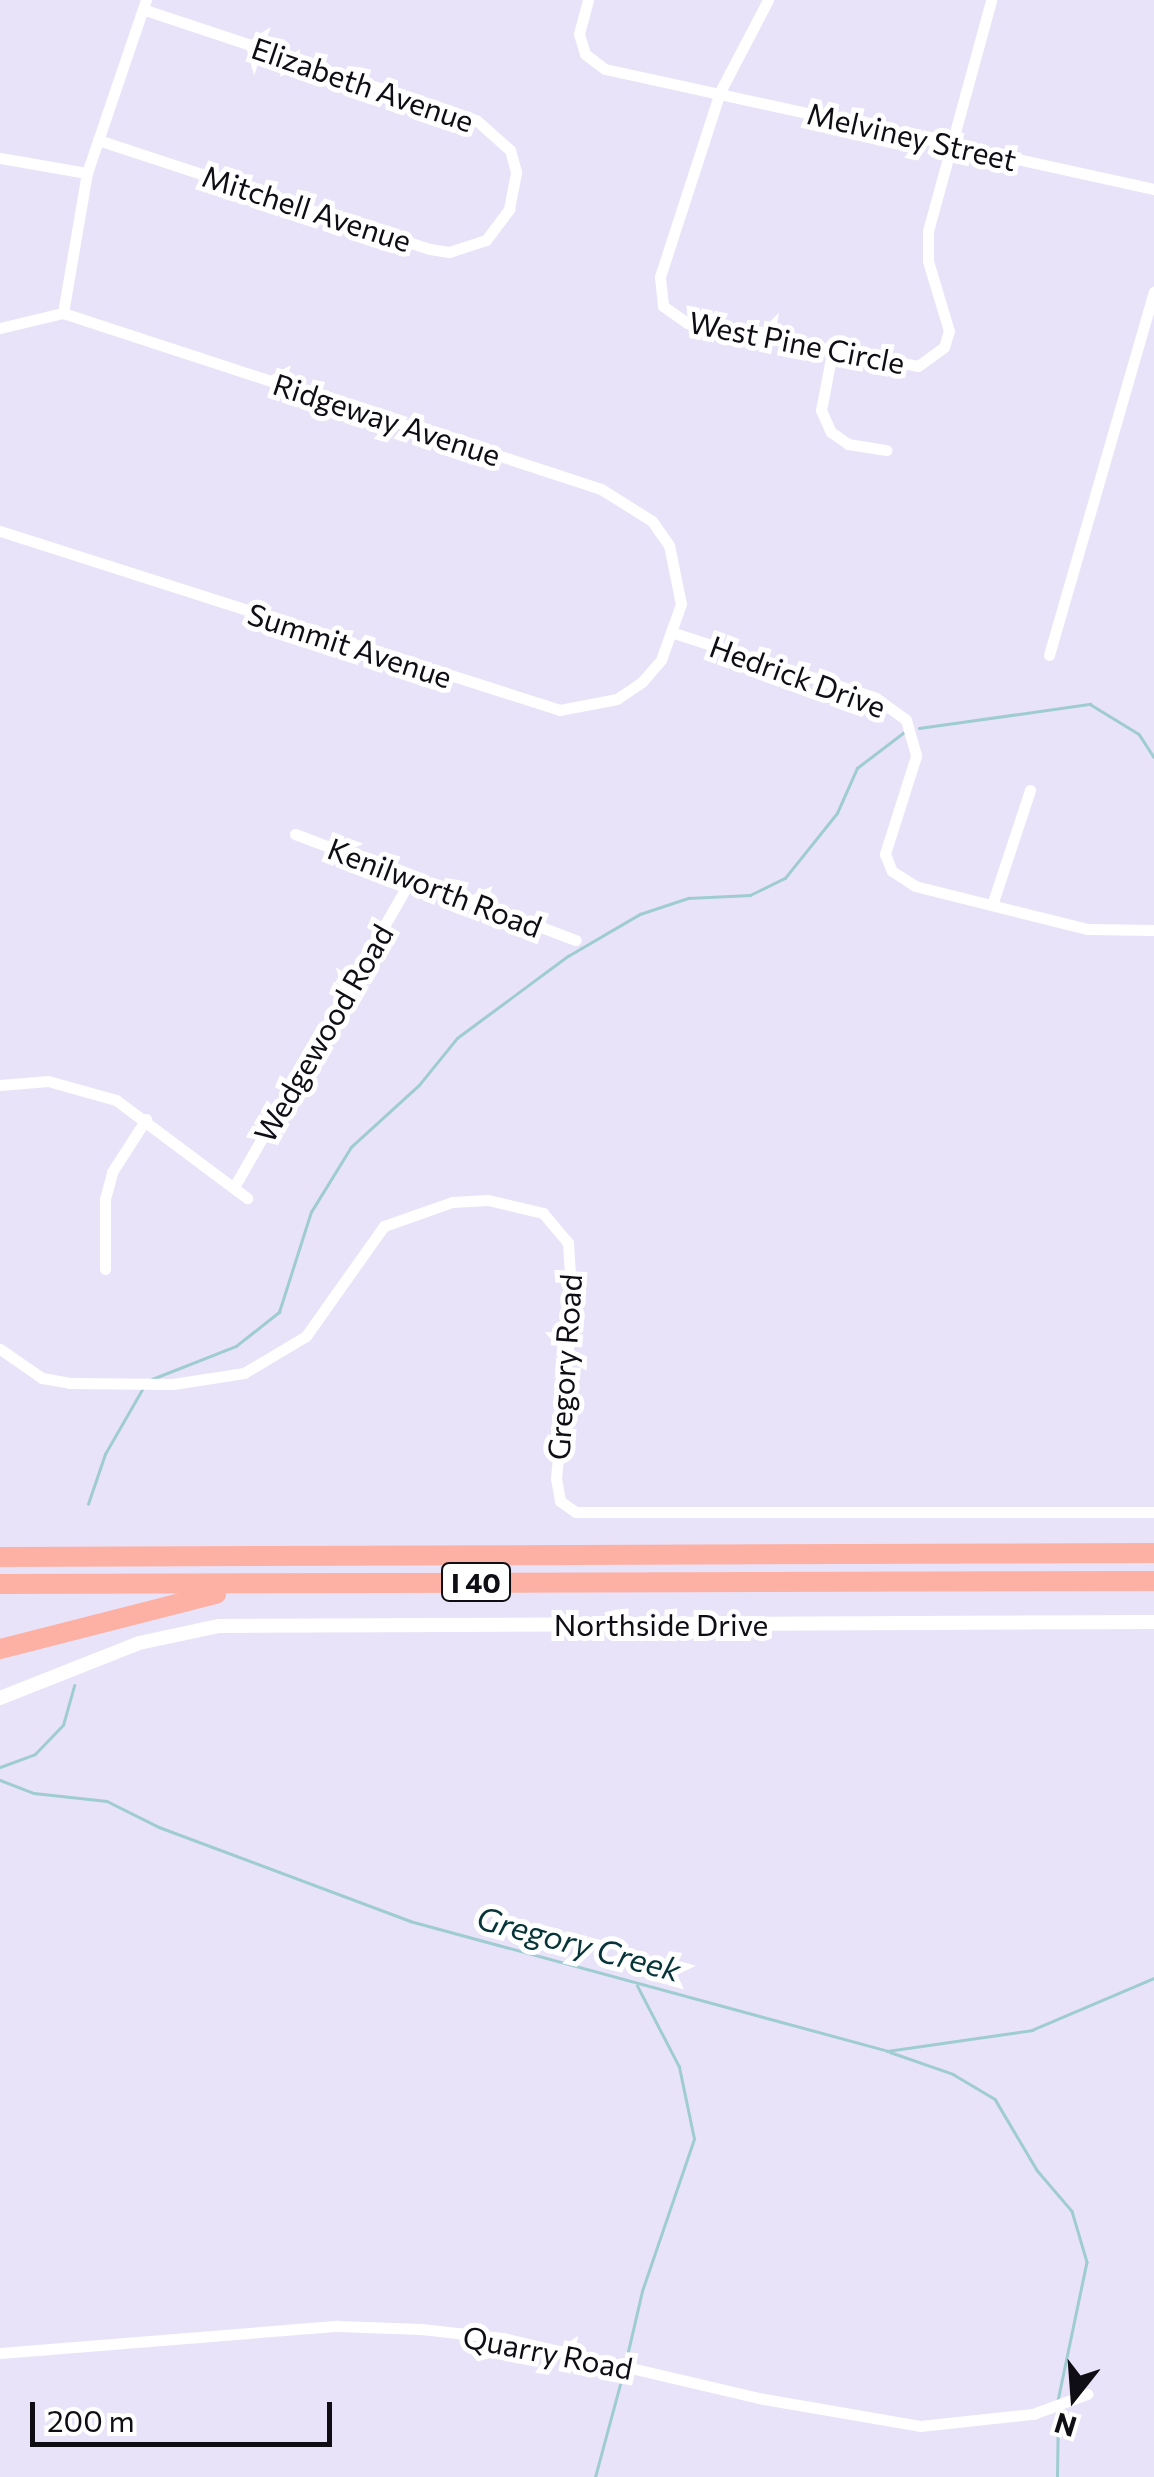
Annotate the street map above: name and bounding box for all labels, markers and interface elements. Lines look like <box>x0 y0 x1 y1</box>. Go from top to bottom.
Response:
street label: Elizabeth Avenue <box>247 29 479 139</box>
street label: Melviney Street <box>804 94 1020 178</box>
street label: Mitchell Avenue <box>198 157 416 259</box>
street label: West Pine Circle <box>686 303 908 381</box>
street label: Ridgeway Avenue <box>269 365 505 473</box>
street label: Summit Avenue <box>243 595 457 695</box>
street label: Hedrick Drive <box>705 628 891 724</box>
street label: Kenilworth Road <box>323 830 547 944</box>
street label: Wedgewood Road <box>246 918 400 1148</box>
street label: Gregory Road <box>540 1273 588 1461</box>
road number: I 40 <box>441 1559 511 1605</box>
street label: Northside Drive <box>554 1606 768 1642</box>
water label: Gregory Creek <box>473 1897 685 1989</box>
street label: Quarry Road <box>460 2318 636 2386</box>
north arrow <box>1024 2347 1124 2447</box>
scale bar <box>35 2382 338 2444</box>
text: 200 m <box>47 2401 135 2438</box>
text: N <box>1050 2406 1080 2445</box>

